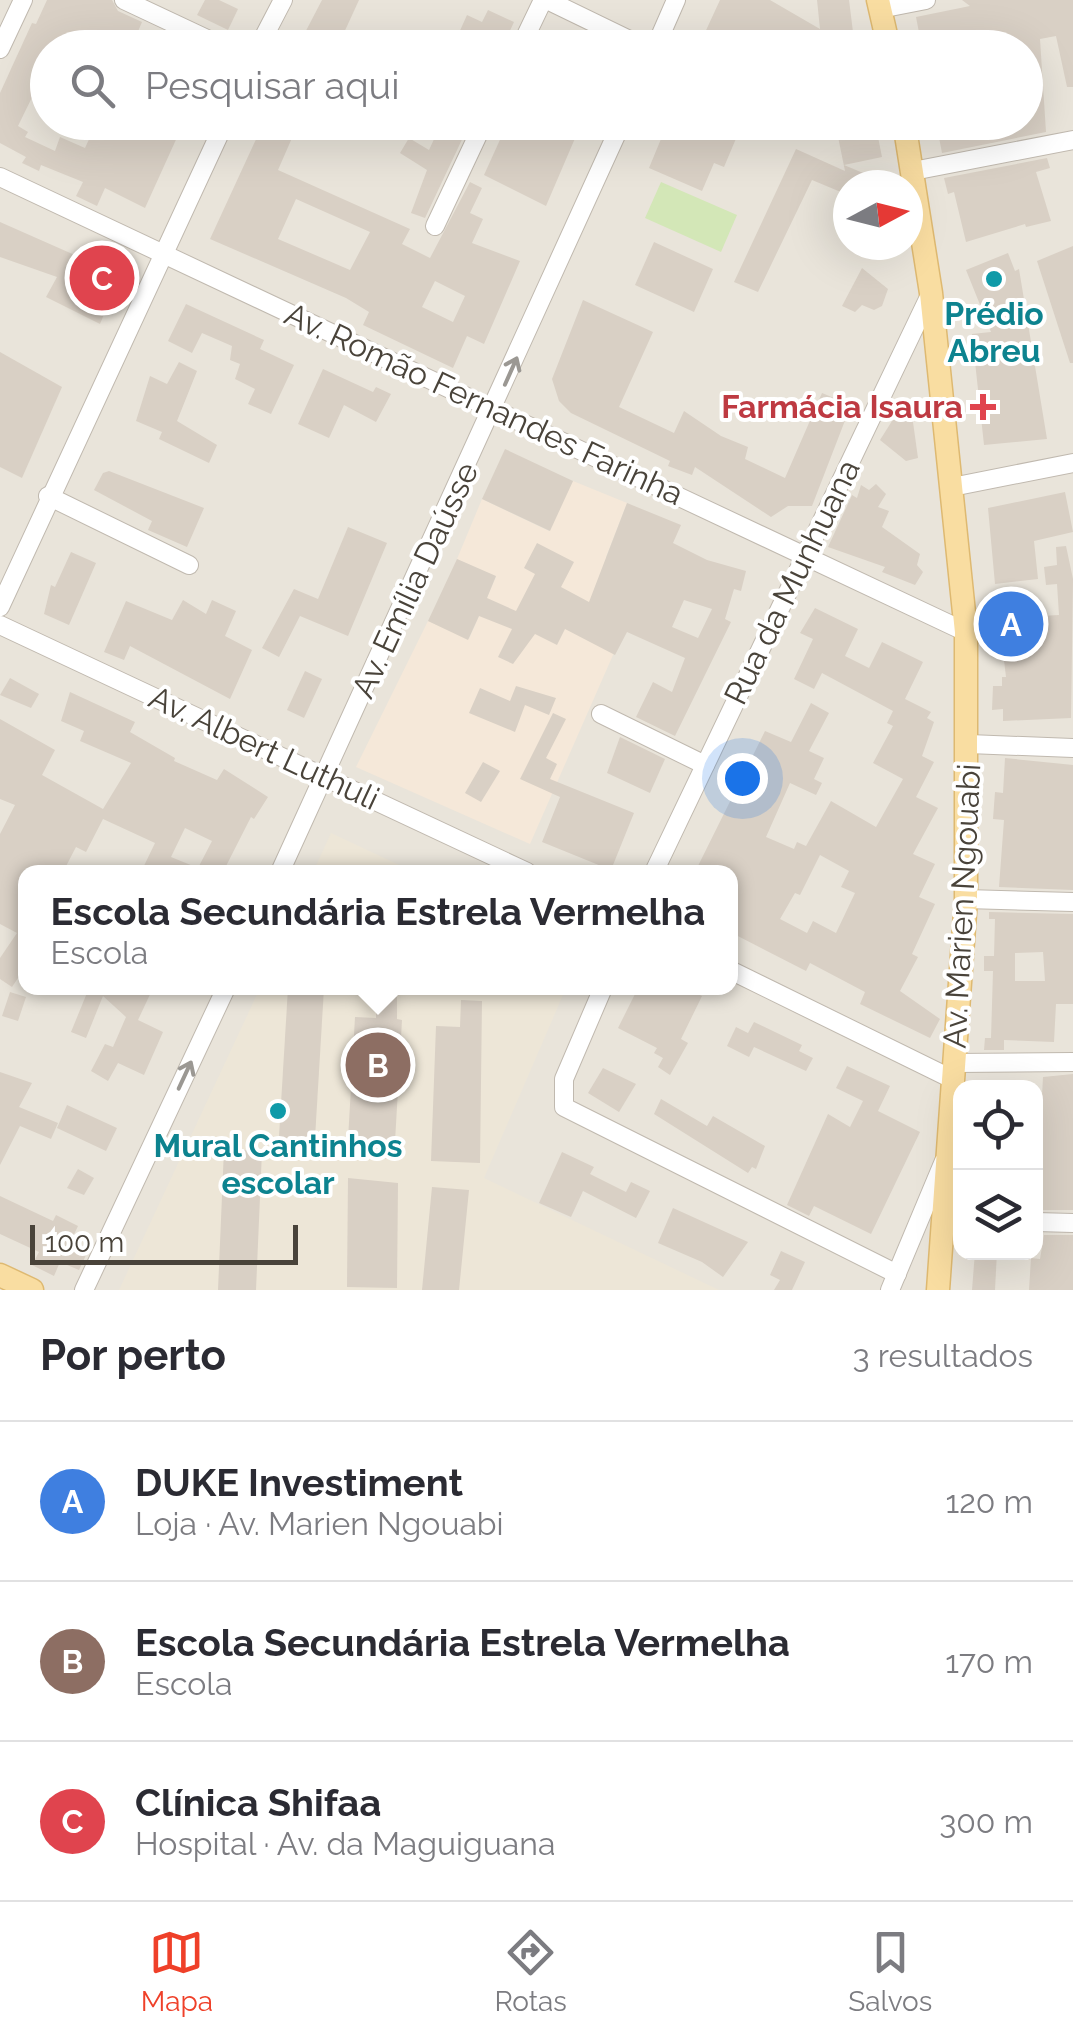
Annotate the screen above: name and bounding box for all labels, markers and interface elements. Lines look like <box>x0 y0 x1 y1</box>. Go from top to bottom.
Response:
search box <box>30 30 1043 140</box>
icon: search <box>65 58 120 113</box>
text: Pesquisar aqui <box>145 63 399 108</box>
north arrow <box>833 170 923 260</box>
pin: C <box>70 240 134 316</box>
marker: Prédio Abreu <box>983 268 1005 290</box>
street label: Av. Romão Fernandes Farinha <box>279 295 689 512</box>
place label: Prédio Abreu <box>944 295 1044 369</box>
one-way arrow <box>503 356 521 387</box>
place label: Farmácia Isaura <box>721 388 963 425</box>
marker: Farmácia Isaura <box>972 396 994 418</box>
street label: Rua da Munhuana <box>716 453 867 710</box>
street label: Av. Emília Daússe <box>344 456 485 703</box>
pin: A <box>978 586 1044 662</box>
street label: Av. Albert Luthuli <box>143 678 385 817</box>
your location <box>717 753 768 804</box>
street label: Av. Marien Ngouabi <box>936 763 987 1049</box>
popup <box>18 865 738 995</box>
text: Escola Secundária Estrela Vermelha <box>51 889 705 934</box>
text: Escola <box>51 934 148 971</box>
pin: B <box>346 1028 410 1102</box>
one-way arrow <box>176 1061 195 1091</box>
map controls <box>953 1080 1043 1260</box>
button: locate <box>953 1080 1043 1170</box>
marker: Mural Cantinhos escolar <box>267 1100 289 1122</box>
place label: Mural Cantinhos escolar <box>154 1127 402 1201</box>
button: layers <box>953 1170 1043 1260</box>
scale bar <box>30 1220 298 1264</box>
text: 100 m <box>45 1226 124 1259</box>
text: Por perto <box>40 1331 226 1380</box>
text: 3 resultados <box>853 1337 1033 1374</box>
text: DUKE Investiment <box>135 1460 463 1505</box>
text: A <box>62 1483 83 1520</box>
text: 120 m <box>945 1483 1033 1520</box>
text: Loja · Av. Marien Ngouabi <box>135 1505 504 1542</box>
text: Escola Secundária Estrela Vermelha <box>135 1620 790 1665</box>
text: B <box>62 1643 83 1680</box>
text: 170 m <box>945 1643 1033 1680</box>
text: Escola <box>135 1665 232 1702</box>
text: Clínica Shifaa <box>135 1780 381 1825</box>
text: C <box>62 1803 83 1840</box>
text: 300 m <box>939 1803 1033 1840</box>
text: Hospital · Av. da Maguiguana <box>135 1825 555 1862</box>
tab: Mapa <box>141 1925 213 2018</box>
tab: Rotas <box>494 1925 567 2018</box>
tab: Salvos <box>848 1925 932 2018</box>

